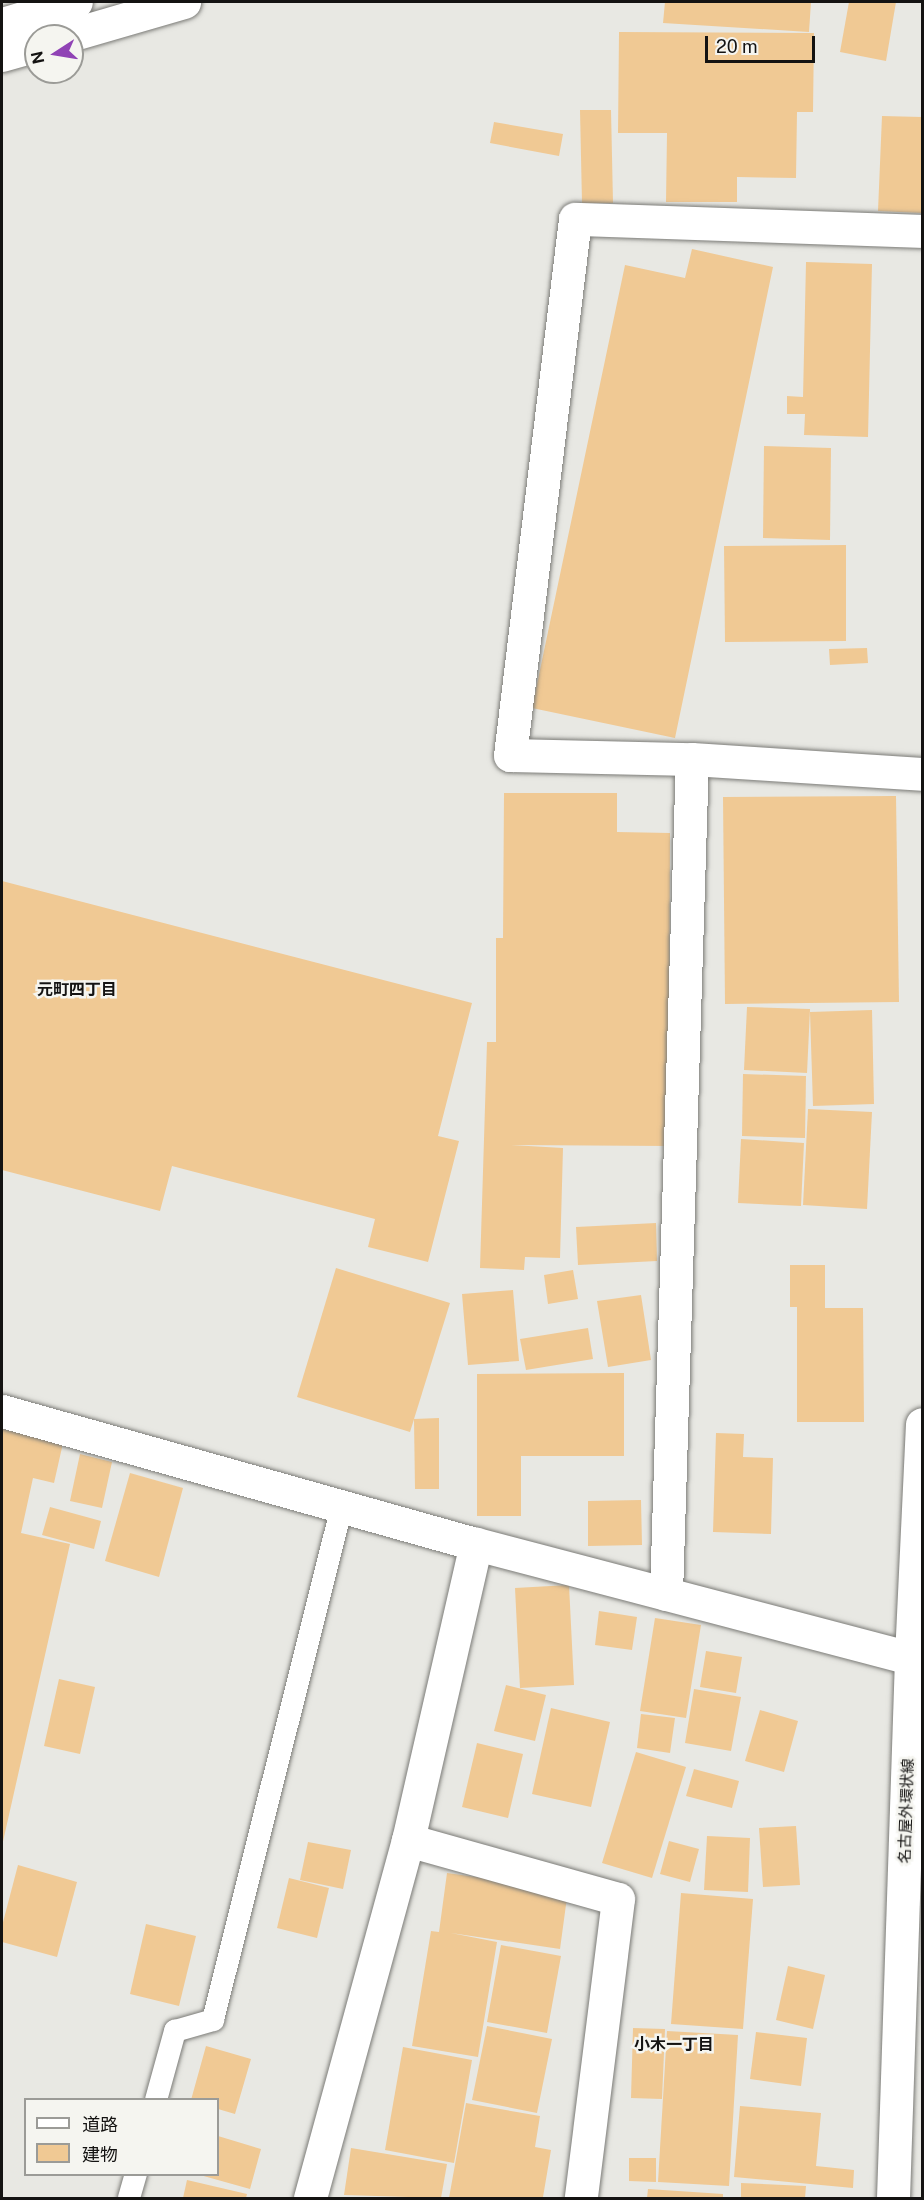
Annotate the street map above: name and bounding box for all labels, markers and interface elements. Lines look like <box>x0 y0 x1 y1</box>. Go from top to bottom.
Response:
north arrow <box>24 24 84 84</box>
scale bar <box>708 24 818 62</box>
text: 20 m <box>716 36 758 57</box>
text: N <box>27 49 48 66</box>
district label: 元町四丁目 <box>37 980 117 1000</box>
street label: 名古屋外環状線 <box>895 1758 917 1864</box>
district label: 小木一丁目 <box>634 2035 714 2055</box>
legend <box>24 2098 219 2176</box>
text: 道路 <box>82 2114 118 2135</box>
text: 建物 <box>82 2144 118 2165</box>

